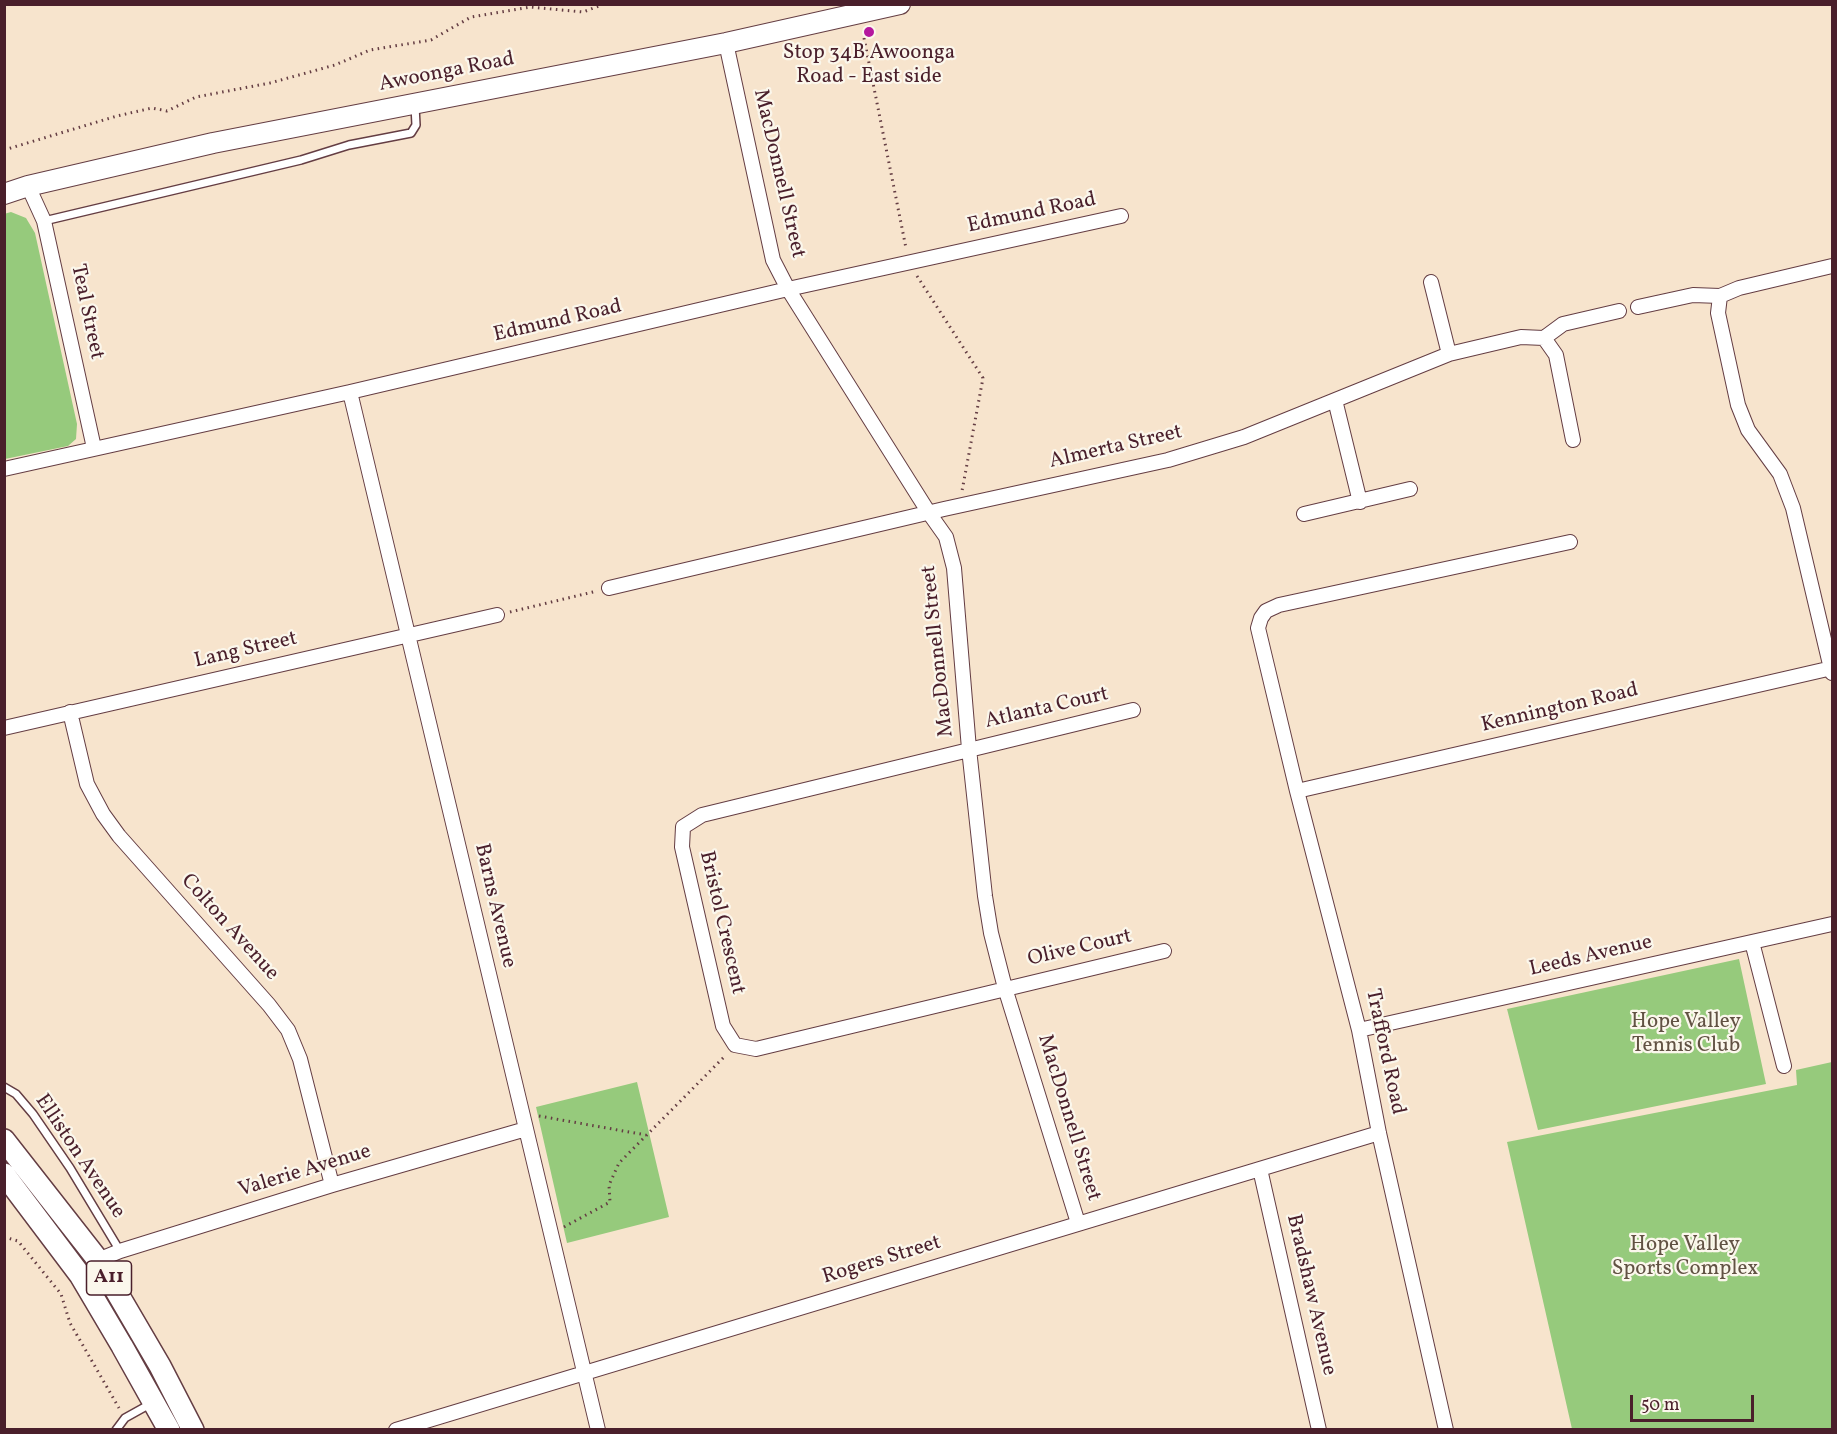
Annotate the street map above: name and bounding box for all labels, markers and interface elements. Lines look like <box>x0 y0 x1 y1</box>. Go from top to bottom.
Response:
marker: Stop 34B Awoonga Road - East side <box>862 25 876 39</box>
place label: Stop 34B Awoonga Road - East side <box>783 41 955 91</box>
street label: Awoonga Road <box>377 48 517 98</box>
street label: MacDonnell Street <box>746 87 810 261</box>
street label: Edmund Road <box>965 188 1099 240</box>
street label: Teal Street <box>64 262 108 362</box>
street label: Edmund Road <box>491 295 625 349</box>
street label: Almerta Street <box>1047 420 1185 476</box>
street label: MacDonnell Street <box>917 564 961 738</box>
street label: Lang Street <box>192 627 300 675</box>
street label: Kennington Road <box>1479 679 1641 739</box>
street label: Atlanta Court <box>983 683 1111 735</box>
street label: Barns Avenue <box>467 841 521 971</box>
street label: Bristol Crescent <box>692 849 750 997</box>
street label: Colton Avenue <box>175 870 283 986</box>
street label: Olive Court <box>1026 925 1134 973</box>
street label: Leeds Avenue <box>1527 931 1655 983</box>
street label: Trafford Road <box>1358 987 1410 1117</box>
park label: Hope Valley Tennis Club <box>1631 1010 1741 1060</box>
street label: MacDonnell Street <box>1031 1032 1105 1204</box>
street label: Elliston Avenue <box>28 1090 130 1224</box>
street label: Valerie Avenue <box>236 1140 374 1204</box>
street label: Bradshaw Avenue <box>1279 1212 1341 1378</box>
street label: Rogers Street <box>820 1231 944 1291</box>
park label: Hope Valley Sports Complex <box>1612 1233 1758 1283</box>
road number: A11 <box>86 1261 132 1295</box>
scale bar <box>1633 1383 1758 1421</box>
text: 50 m <box>1641 1393 1680 1418</box>

